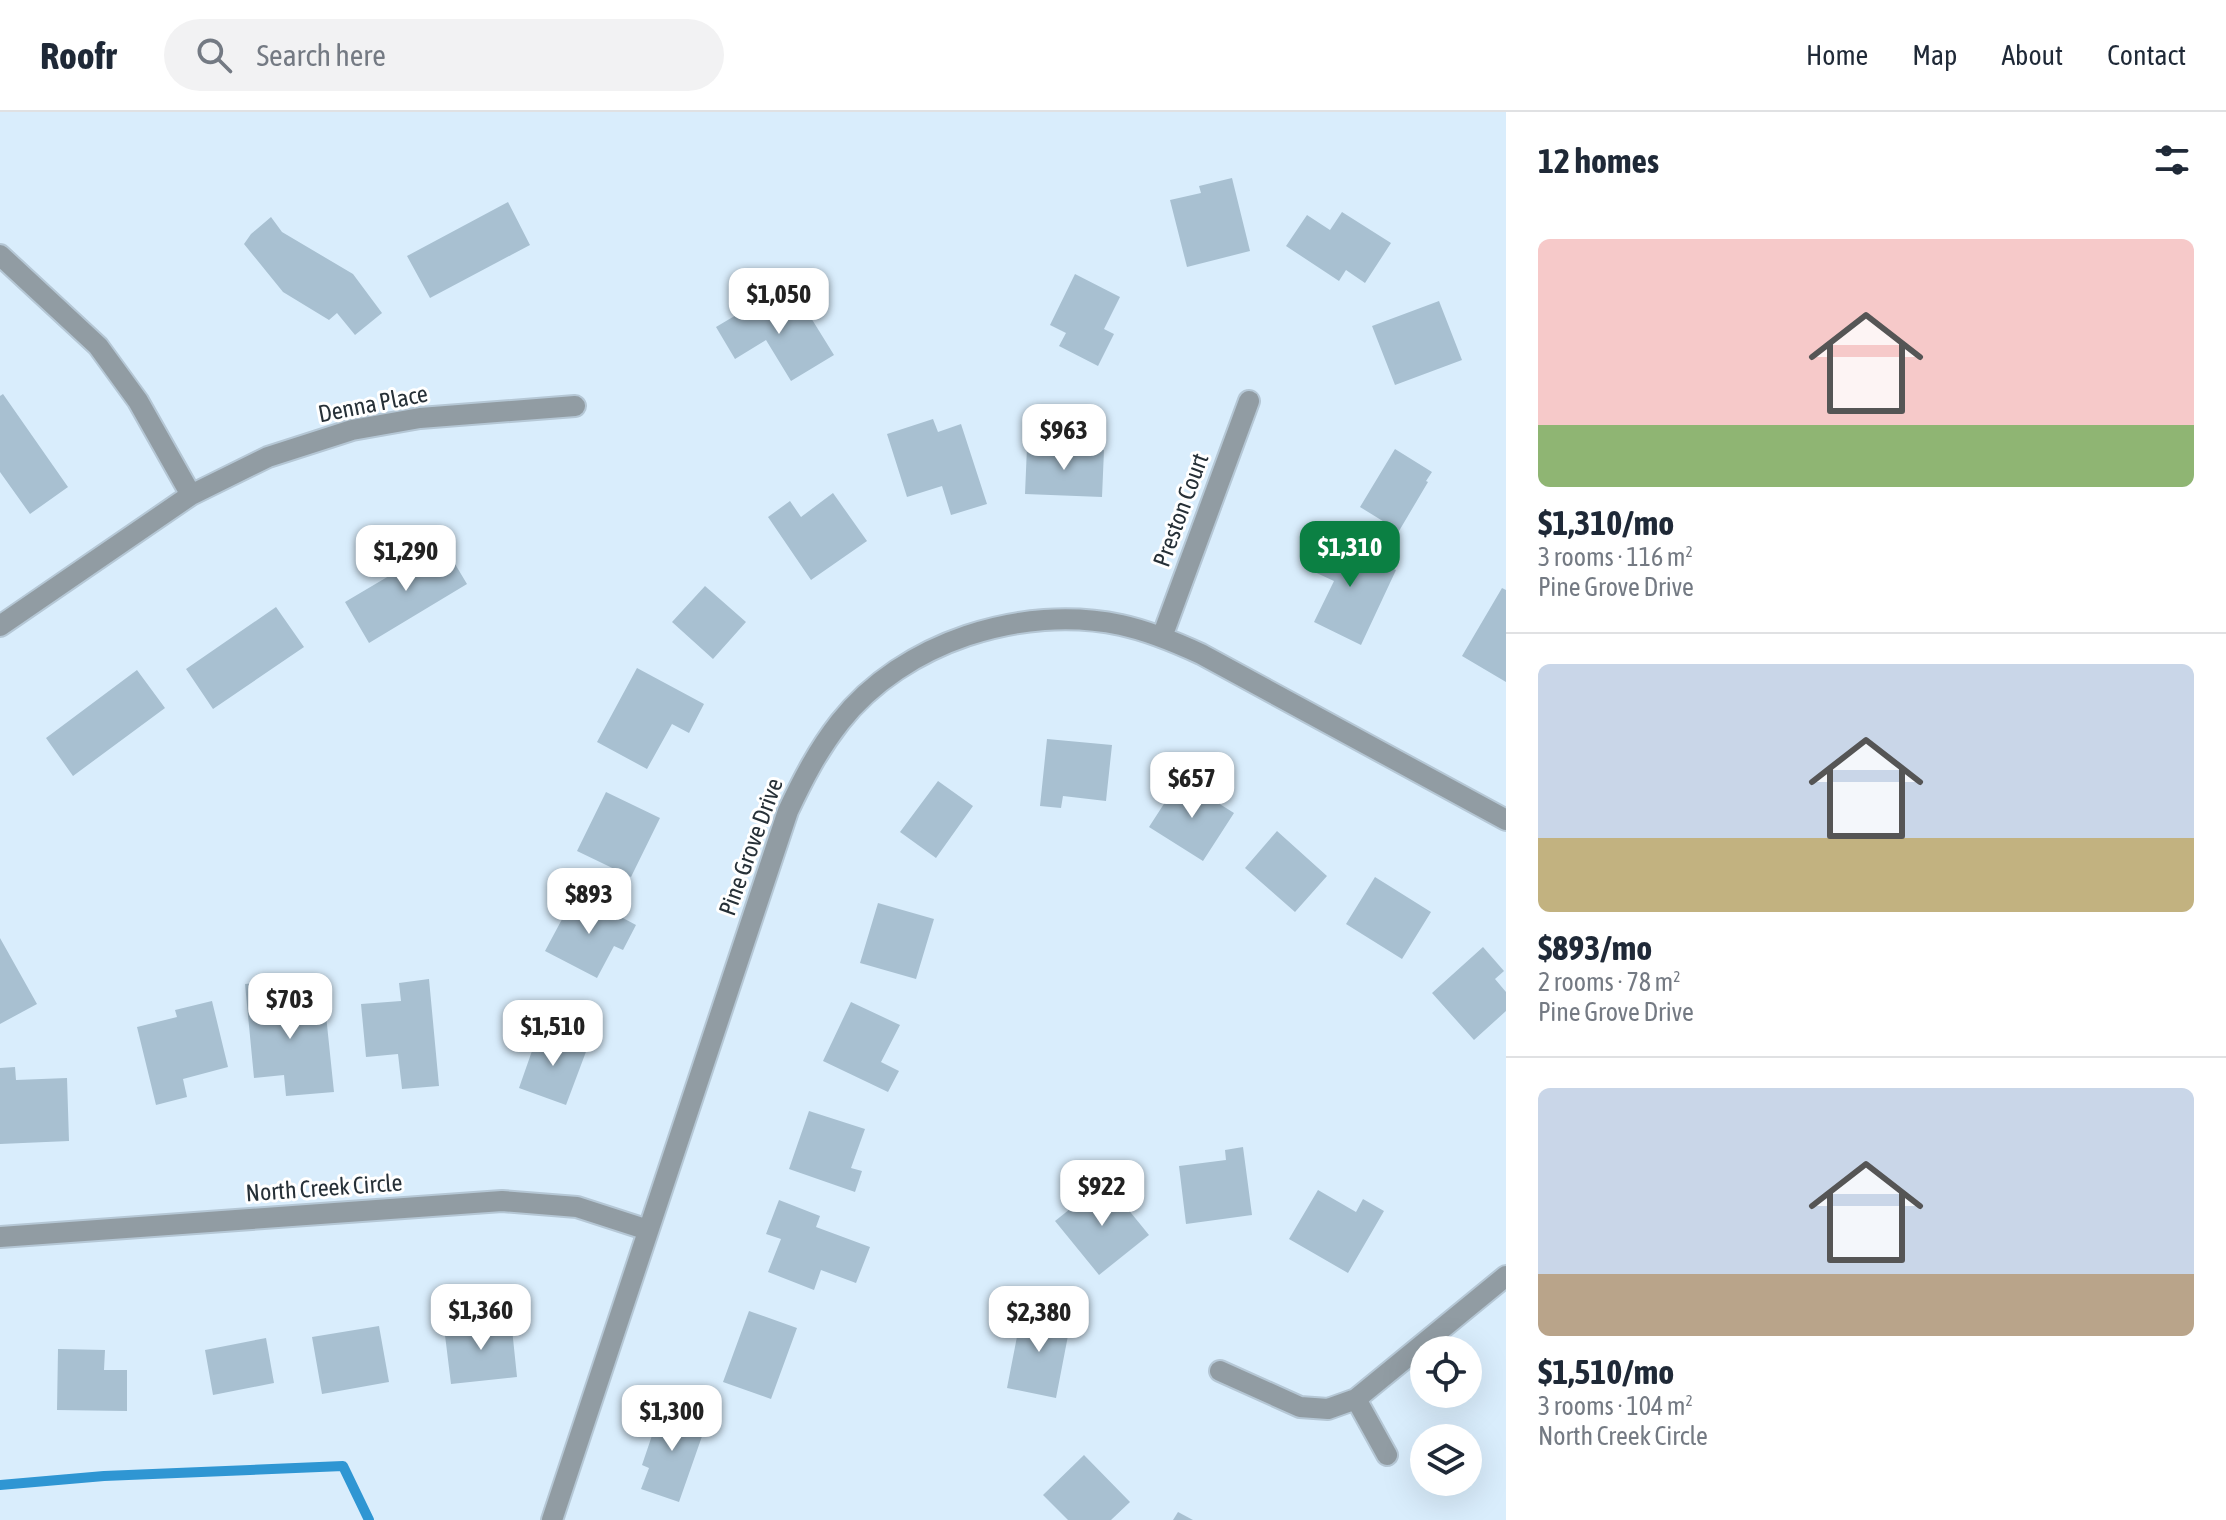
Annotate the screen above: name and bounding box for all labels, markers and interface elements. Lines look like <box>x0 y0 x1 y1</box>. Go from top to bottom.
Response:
search box <box>164 19 724 91</box>
icon: search <box>192 33 236 77</box>
text: Roofr <box>40 34 116 77</box>
text: Search here <box>256 38 386 72</box>
text: Home <box>1806 39 1868 71</box>
text: Map <box>1912 39 1957 71</box>
text: About <box>2001 39 2063 71</box>
text: Contact <box>2107 39 2186 71</box>
icon: filters <box>2150 138 2194 182</box>
text: 12 homes <box>1538 141 1659 180</box>
pin: $1,050 <box>714 268 844 336</box>
text: $1,050 <box>747 279 811 309</box>
icon: home <box>1794 291 1938 435</box>
street label: Denna Place <box>316 380 430 427</box>
pin: $963 <box>1017 404 1111 472</box>
text: $963 <box>1040 415 1088 445</box>
street label: Preston Court <box>1148 449 1214 570</box>
text: $1,310/mo <box>1538 503 1674 542</box>
pin: $1,310 <box>1285 521 1415 589</box>
pin: $1,290 <box>341 525 471 593</box>
text: $1,310 <box>1318 532 1382 562</box>
text: $1,290 <box>374 536 438 566</box>
text: 3 rooms · 116 m² <box>1538 542 1693 572</box>
text: Pine Grove Drive <box>1538 572 1694 602</box>
icon: home <box>1794 716 1938 860</box>
pin: $657 <box>1145 752 1239 820</box>
text: $657 <box>1168 763 1216 793</box>
street label: Pine Grove Drive <box>713 775 788 919</box>
pin: $893 <box>542 868 636 936</box>
text: $893 <box>565 879 613 909</box>
text: $893/mo <box>1538 928 1652 967</box>
text: 2 rooms · 78 m² <box>1538 967 1680 997</box>
pin: $703 <box>243 973 337 1041</box>
text: $703 <box>266 984 314 1014</box>
text: Pine Grove Drive <box>1538 997 1694 1027</box>
pin: $1,510 <box>488 1000 618 1068</box>
text: $1,510 <box>521 1011 585 1041</box>
icon: home <box>1794 1140 1938 1284</box>
pin: $922 <box>1055 1160 1149 1228</box>
street label: North Creek Circle <box>245 1169 403 1206</box>
text: $922 <box>1078 1171 1126 1201</box>
pin: $1,360 <box>416 1284 546 1352</box>
pin: $2,380 <box>974 1286 1104 1354</box>
text: $1,360 <box>449 1295 513 1325</box>
text: $2,380 <box>1007 1297 1071 1327</box>
map controls <box>1410 1336 1482 1496</box>
button: locate <box>1410 1336 1482 1408</box>
text: $1,510/mo <box>1538 1352 1674 1391</box>
pin: $1,300 <box>607 1385 737 1453</box>
text: 3 rooms · 104 m² <box>1538 1391 1693 1421</box>
text: $1,300 <box>640 1396 704 1426</box>
text: North Creek Circle <box>1538 1421 1708 1451</box>
button: layers <box>1410 1424 1482 1496</box>

